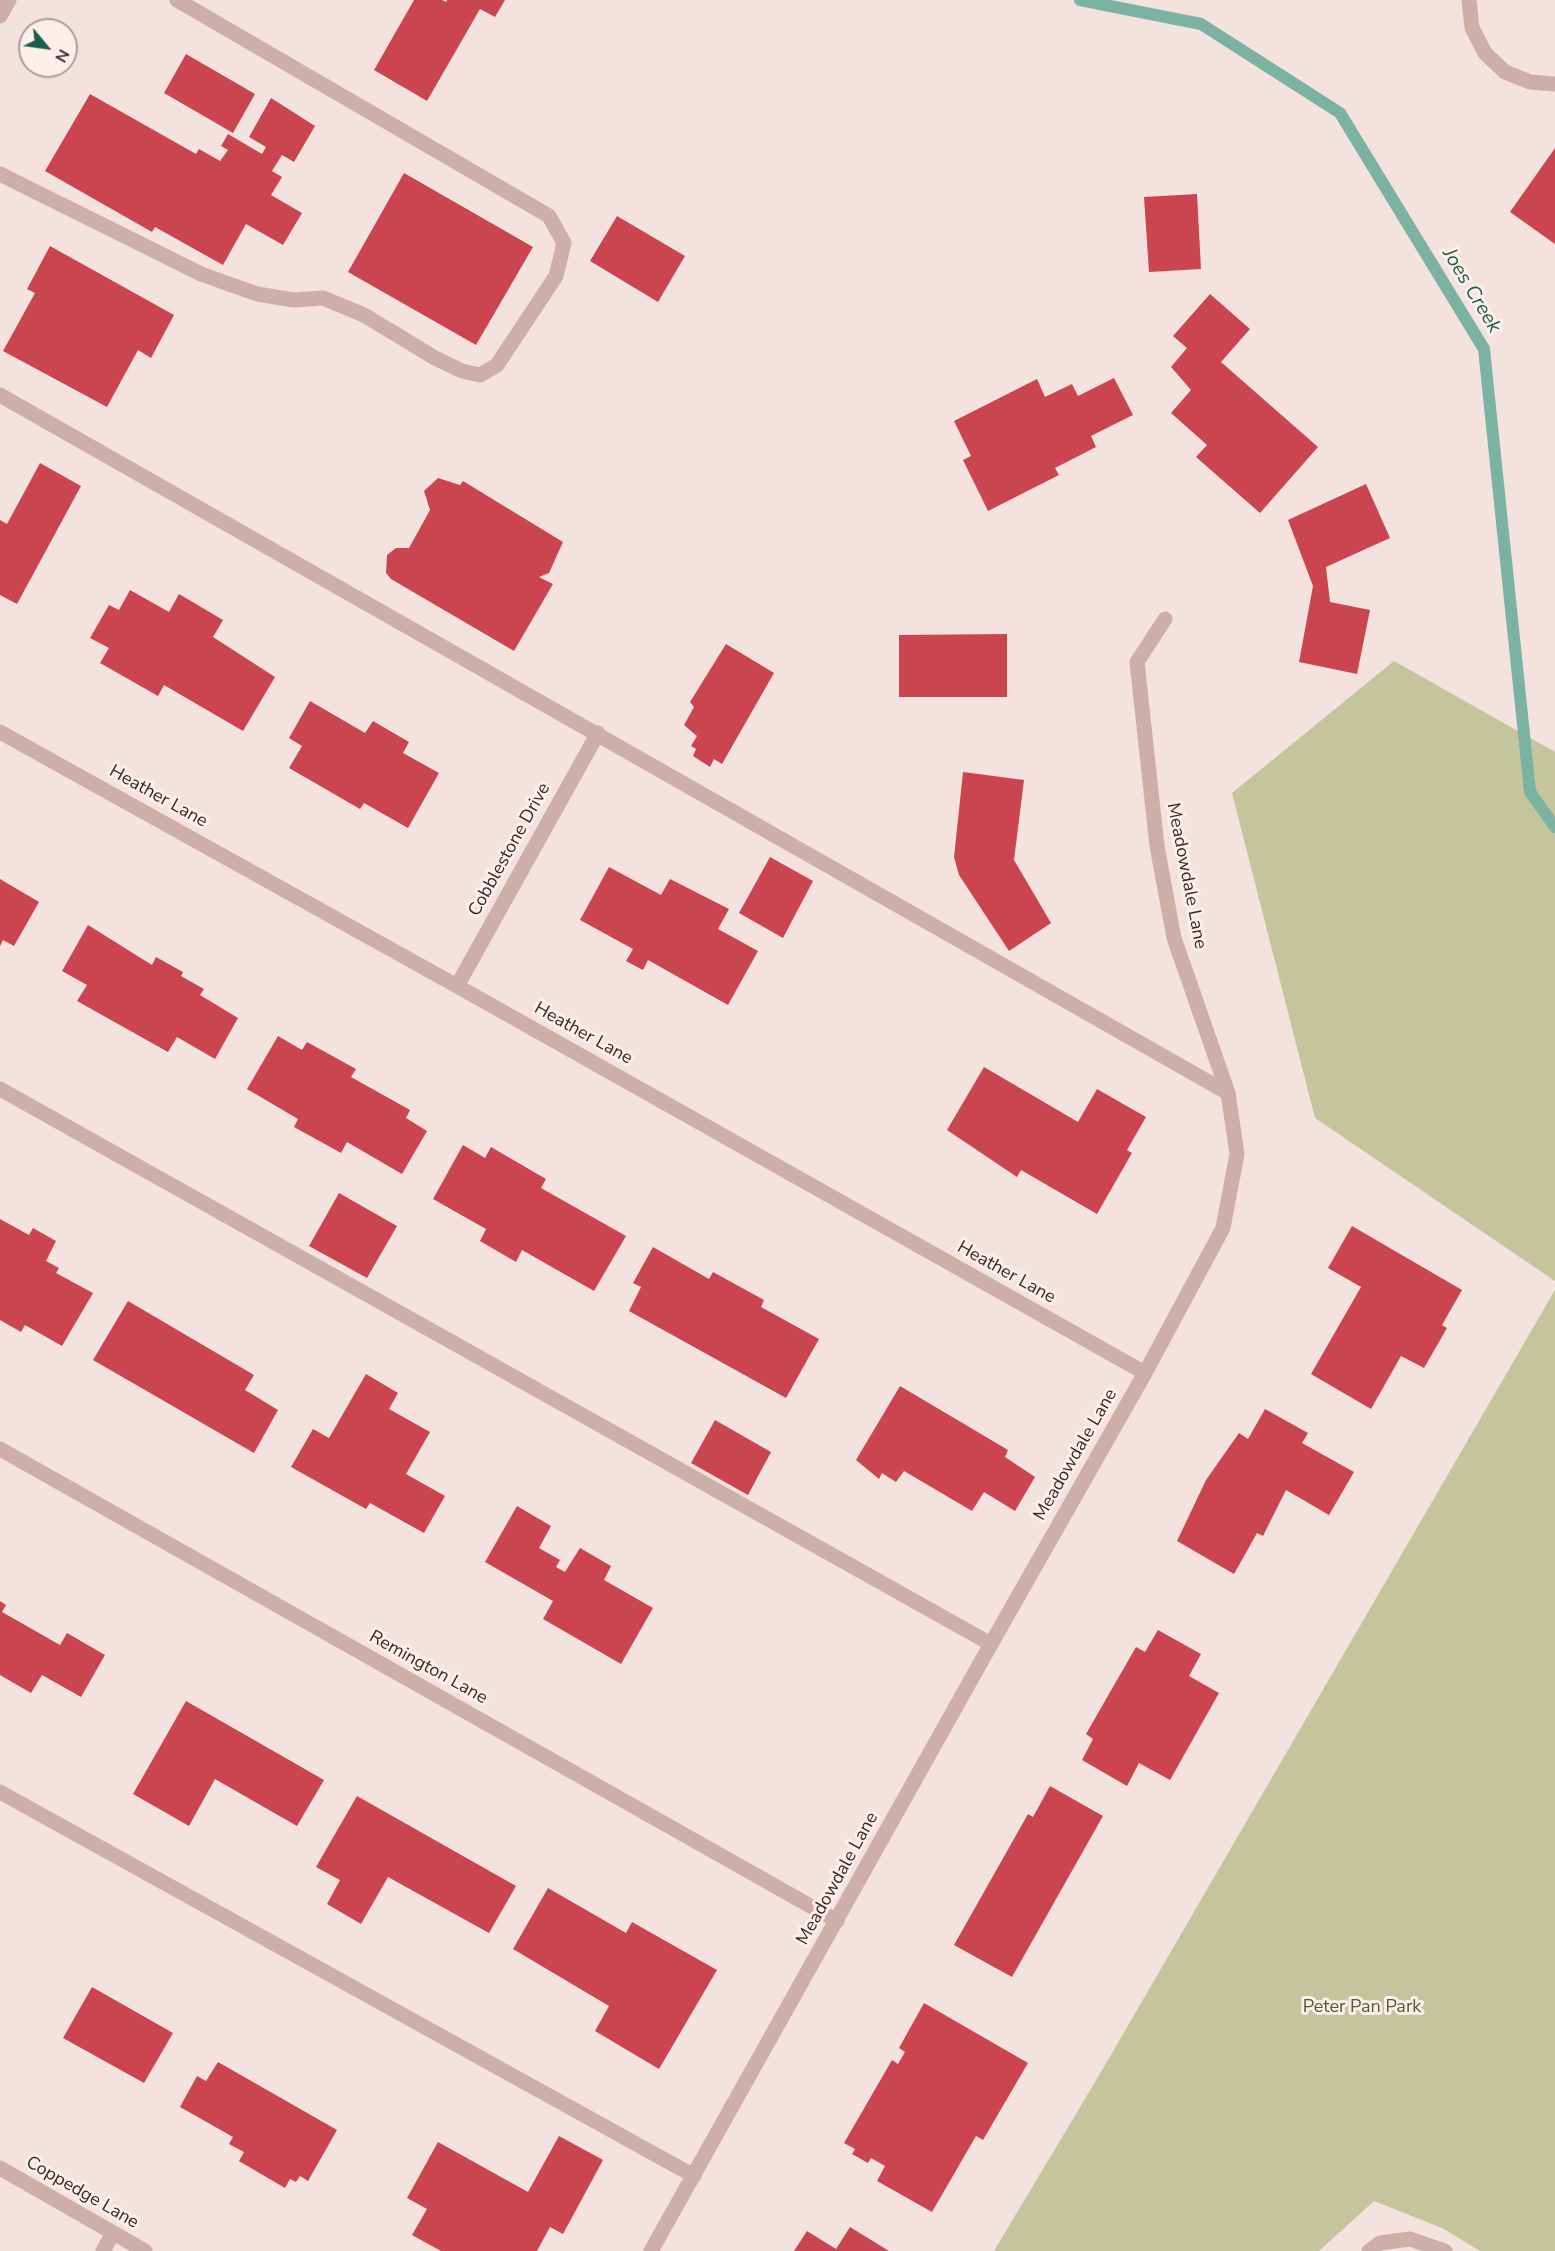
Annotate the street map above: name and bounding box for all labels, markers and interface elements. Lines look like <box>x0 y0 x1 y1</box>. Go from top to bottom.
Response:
north arrow <box>18 18 78 78</box>
text: N <box>49 45 75 66</box>
water label: Joes Creek <box>1436 244 1506 338</box>
street label: Heather Lane <box>105 761 211 833</box>
street label: Cobblestone Drive <box>464 780 556 920</box>
street label: Meadowdale Lane <box>1161 801 1211 951</box>
street label: Heather Lane <box>530 998 636 1070</box>
street label: Heather Lane <box>953 1237 1059 1309</box>
street label: Meadowdale Lane <box>1030 1385 1122 1525</box>
street label: Remington Lane <box>365 1627 491 1709</box>
street label: Meadowdale Lane <box>793 1809 883 1949</box>
park label: Peter Pan Park <box>1303 1997 1421 2019</box>
street label: Coppedge Lane <box>22 2152 142 2234</box>

